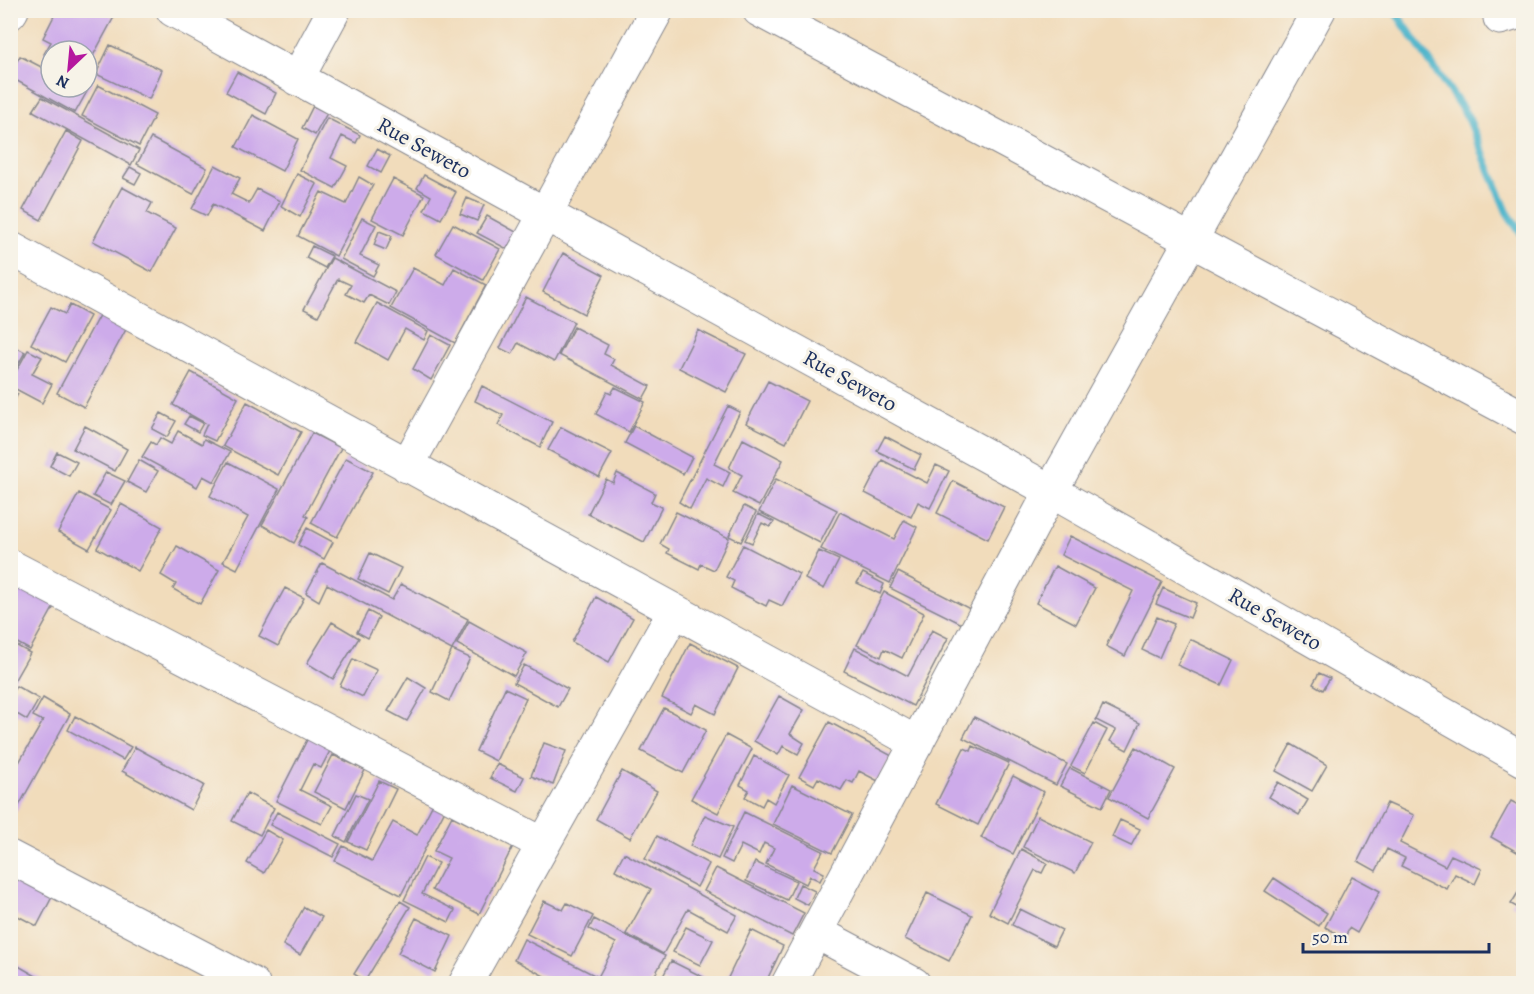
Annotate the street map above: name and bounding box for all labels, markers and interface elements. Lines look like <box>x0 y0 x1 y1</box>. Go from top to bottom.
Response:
north arrow <box>39 39 99 99</box>
text: N <box>52 69 73 94</box>
street label: Rue Seweto <box>372 110 476 186</box>
street label: Rue Seweto <box>798 343 902 419</box>
street label: Rue Seweto <box>1223 580 1327 658</box>
scale bar <box>1303 916 1489 954</box>
text: 50 m <box>1312 925 1348 949</box>

